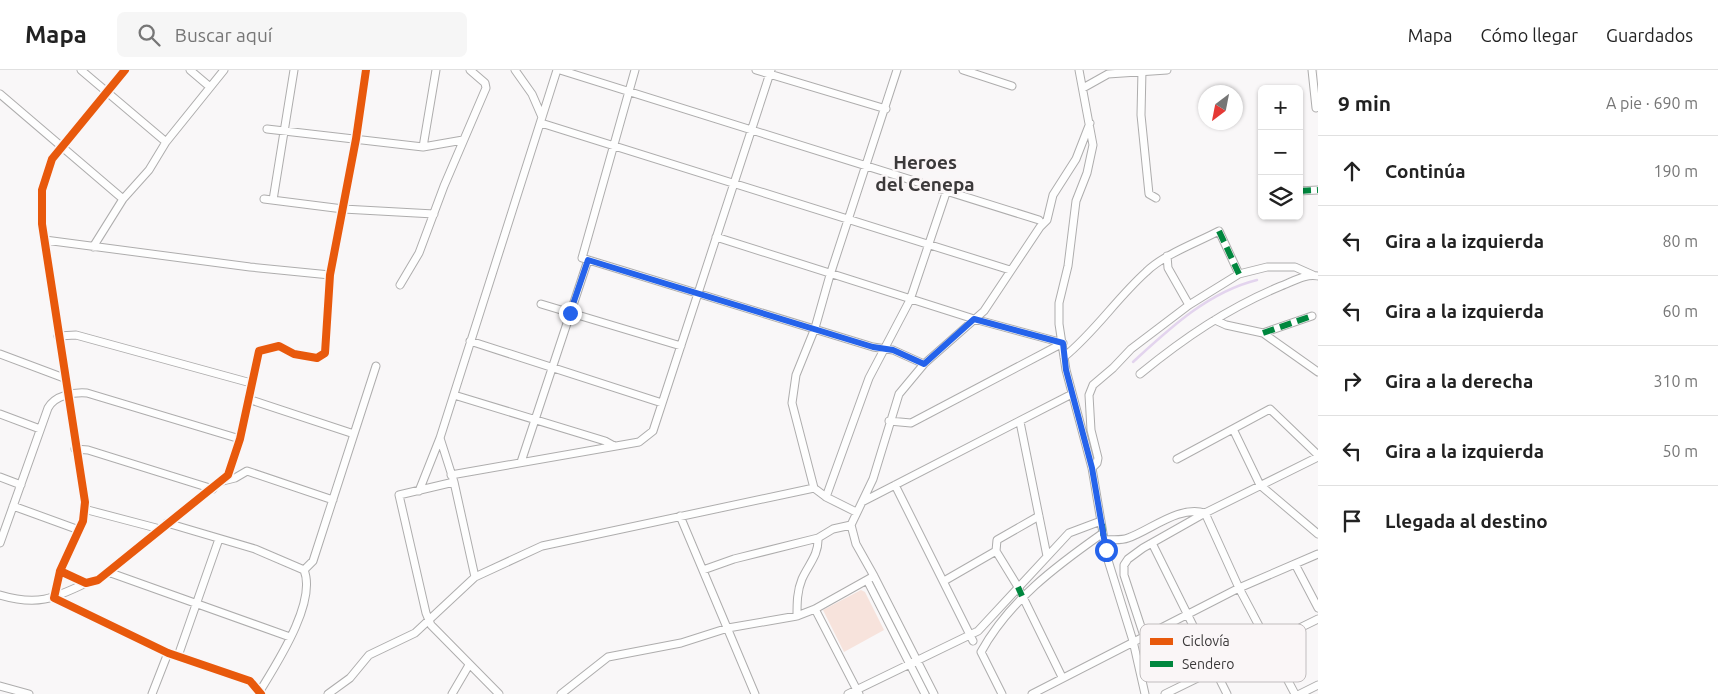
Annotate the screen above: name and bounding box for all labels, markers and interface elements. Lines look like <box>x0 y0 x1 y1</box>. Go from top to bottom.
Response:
search box <box>117 12 467 57</box>
text: Mapa <box>25 21 87 48</box>
icon: search <box>135 21 163 49</box>
text: Buscar aquí <box>175 24 272 46</box>
text: Mapa <box>1408 25 1453 45</box>
text: Cómo llegar <box>1481 25 1578 45</box>
text: Guardados <box>1606 25 1693 45</box>
north arrow <box>1198 85 1243 130</box>
map controls <box>1258 85 1303 220</box>
button: + <box>1258 85 1303 130</box>
text: 9 min <box>1338 91 1391 115</box>
text: A pie · 690 m <box>1606 94 1698 112</box>
button: − <box>1258 130 1303 175</box>
district label: Heroes del Cenepa <box>875 151 975 195</box>
icon: ahead <box>1338 157 1366 185</box>
text: Continúa <box>1385 160 1466 182</box>
text: 190 m <box>1653 162 1698 180</box>
button: layers <box>1258 175 1303 220</box>
icon: left <box>1338 227 1366 255</box>
text: Gira a la izquierda <box>1385 230 1544 252</box>
text: 80 m <box>1662 232 1698 250</box>
icon: left <box>1338 297 1366 325</box>
text: Gira a la izquierda <box>1385 300 1544 322</box>
route end <box>559 302 582 325</box>
text: 60 m <box>1662 302 1698 320</box>
icon: right <box>1338 367 1366 395</box>
text: Gira a la derecha <box>1385 370 1533 392</box>
text: 310 m <box>1653 372 1698 390</box>
icon: left <box>1338 437 1366 465</box>
text: Gira a la izquierda <box>1385 440 1544 462</box>
text: 50 m <box>1662 442 1698 460</box>
icon: arrive <box>1338 507 1366 535</box>
text: Llegada al destino <box>1385 510 1548 532</box>
route start <box>1095 539 1118 562</box>
legend <box>1140 624 1306 682</box>
text: Ciclovía <box>1182 633 1230 649</box>
text: Sendero <box>1182 656 1234 672</box>

